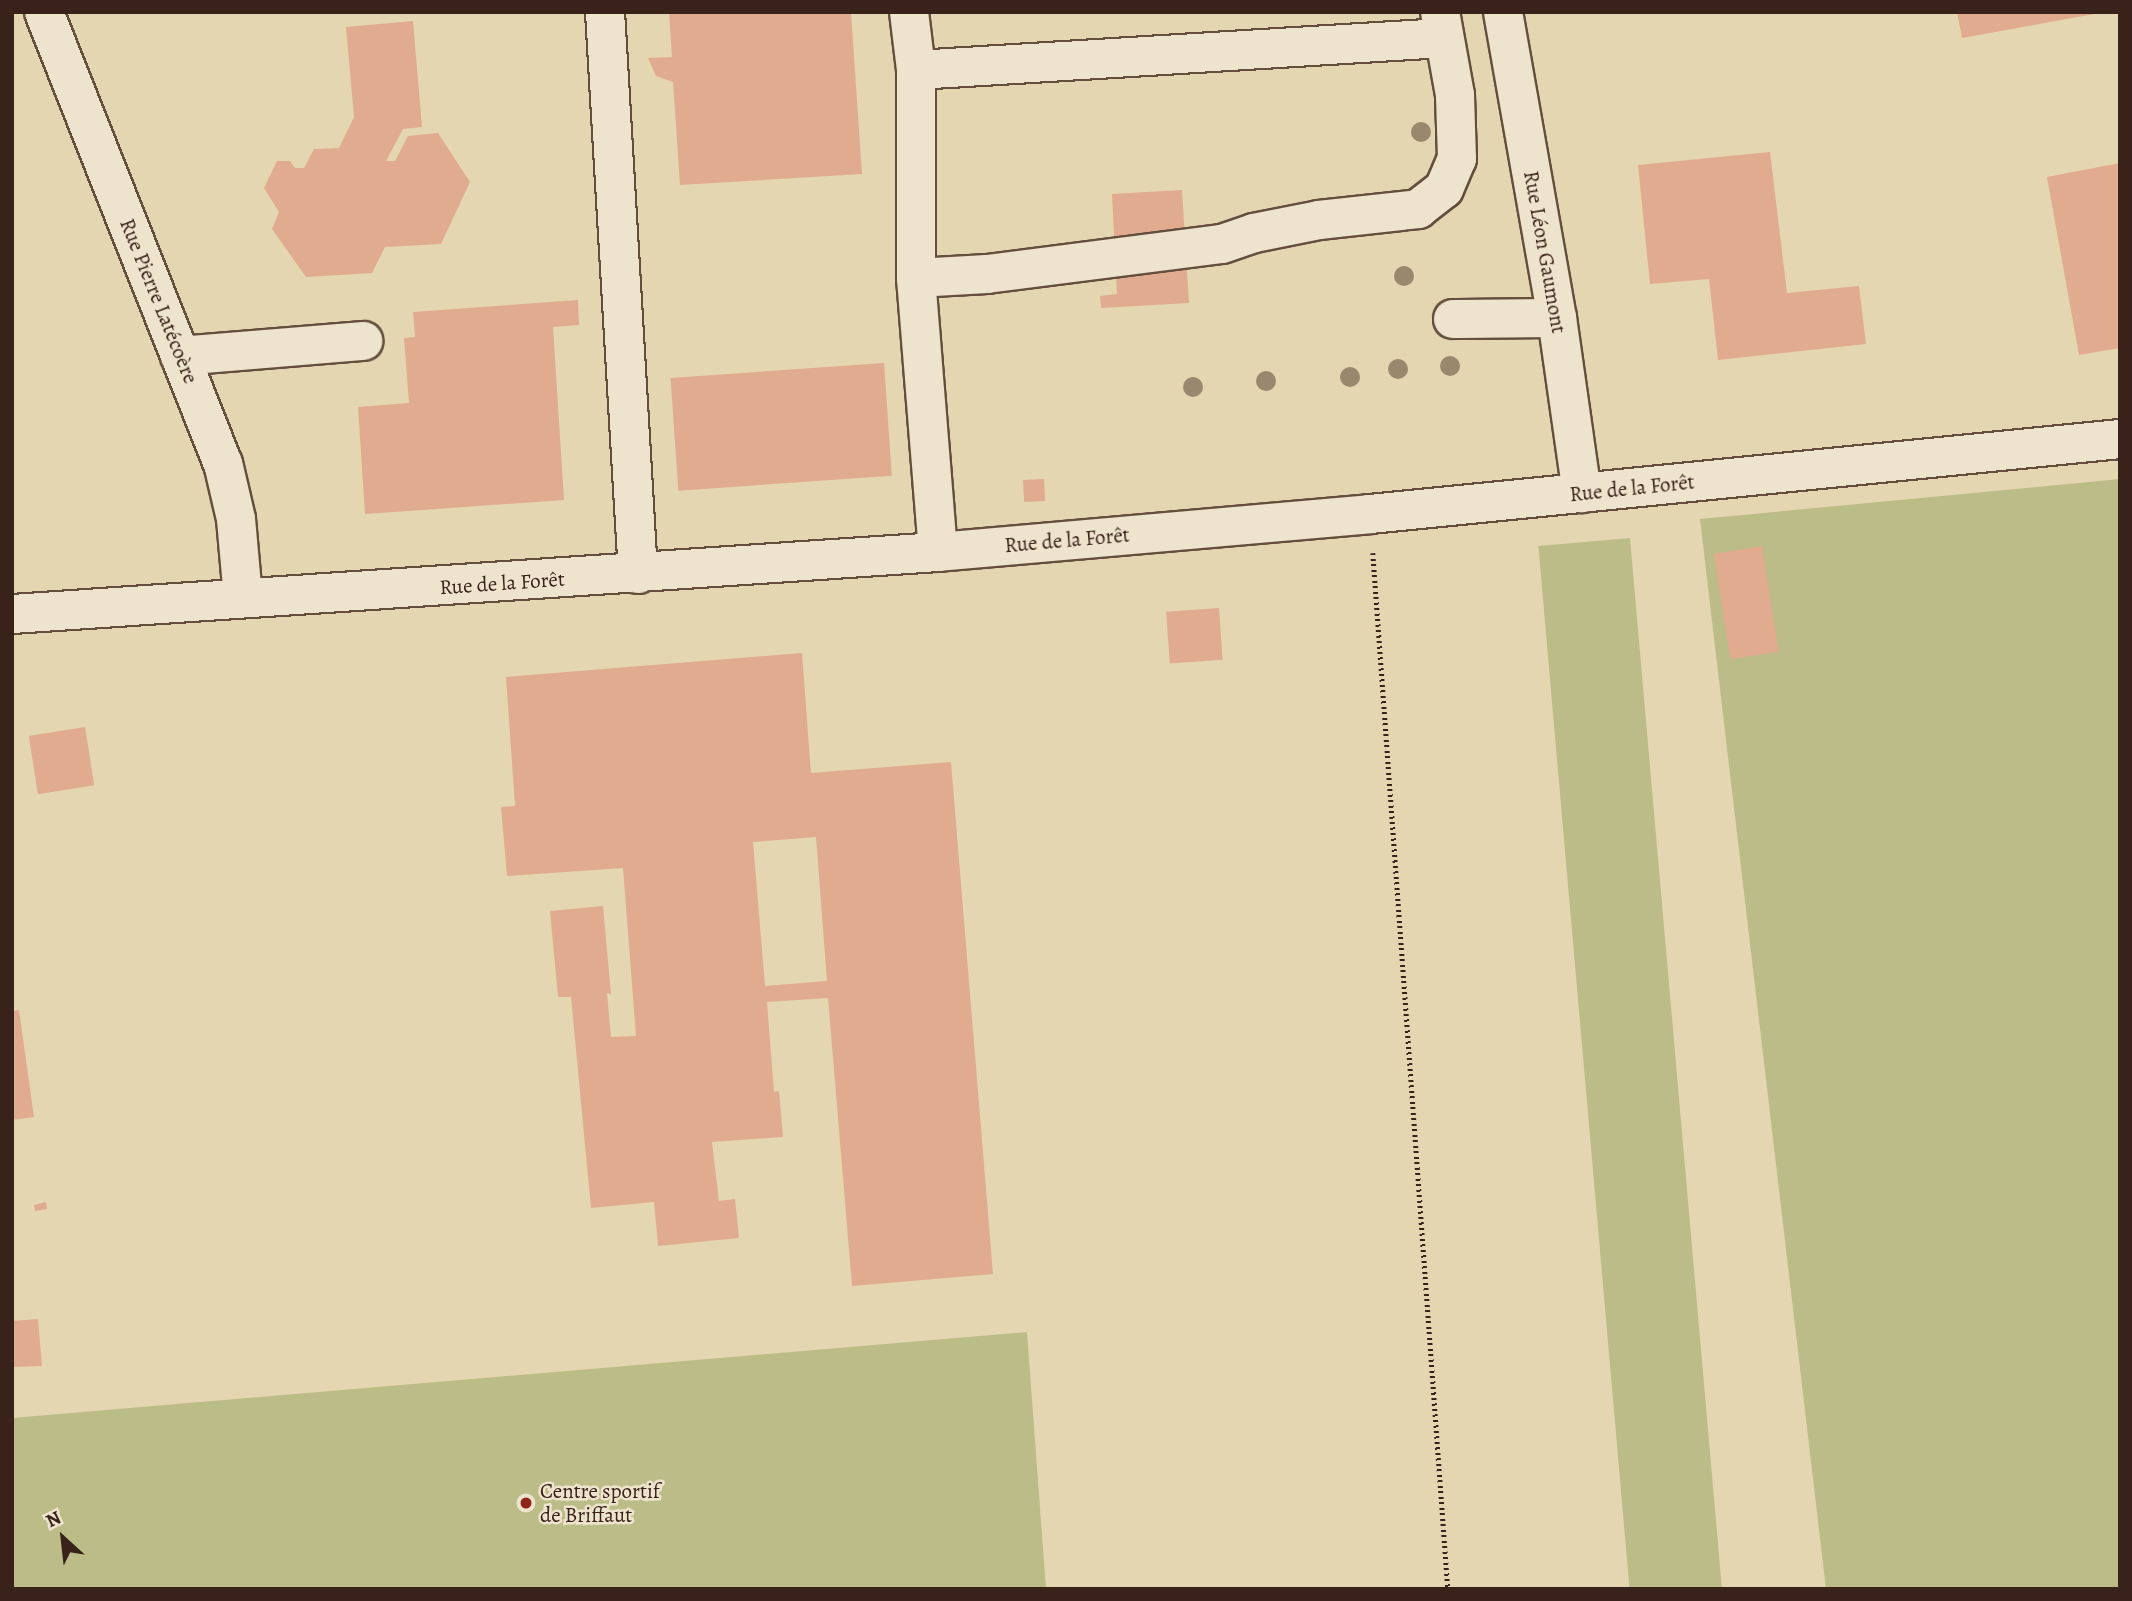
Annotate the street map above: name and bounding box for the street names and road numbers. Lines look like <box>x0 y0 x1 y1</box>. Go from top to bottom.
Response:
street label: Rue Léon Gaumont <box>1518 169 1572 335</box>
street label: Rue Pierre Latécoère <box>114 215 204 387</box>
street label: Rue de la Forêt <box>1568 469 1696 507</box>
street label: Rue de la Forêt <box>1003 522 1131 558</box>
street label: Rue de la Forêt <box>439 566 565 600</box>

